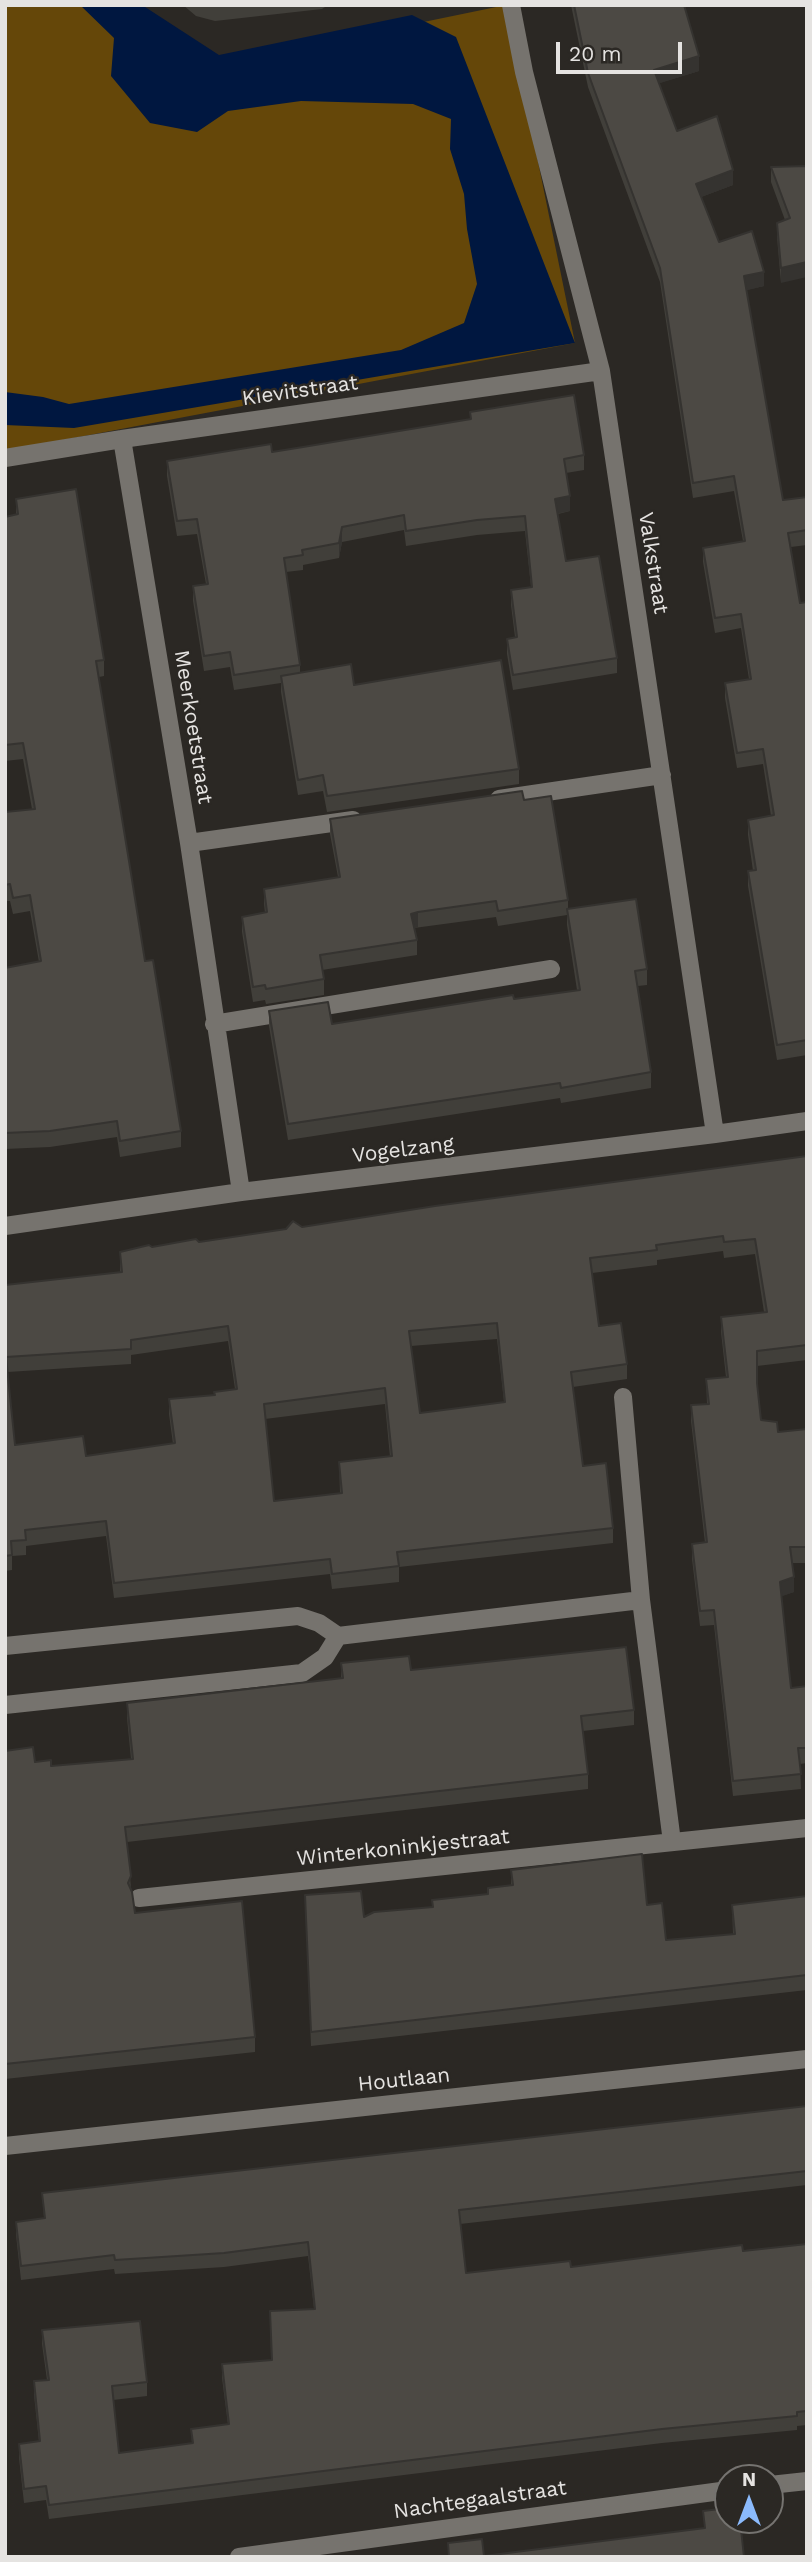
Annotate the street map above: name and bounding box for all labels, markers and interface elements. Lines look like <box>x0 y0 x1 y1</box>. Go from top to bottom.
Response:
scale bar <box>560 28 686 72</box>
text: 20 m <box>569 41 621 66</box>
street label: Kievitstraat <box>240 370 360 412</box>
street label: Valkstraat <box>633 510 673 616</box>
street label: Meerkoetstraat <box>168 648 218 806</box>
street label: Vogelzang <box>351 1131 455 1169</box>
street label: Winterkoninkjestraat <box>295 1824 511 1872</box>
street label: Houtlaan <box>357 2063 451 2097</box>
north arrow <box>714 2464 784 2534</box>
text: N <box>742 2468 756 2491</box>
street label: Nachtegaalstraat <box>392 2475 568 2525</box>

